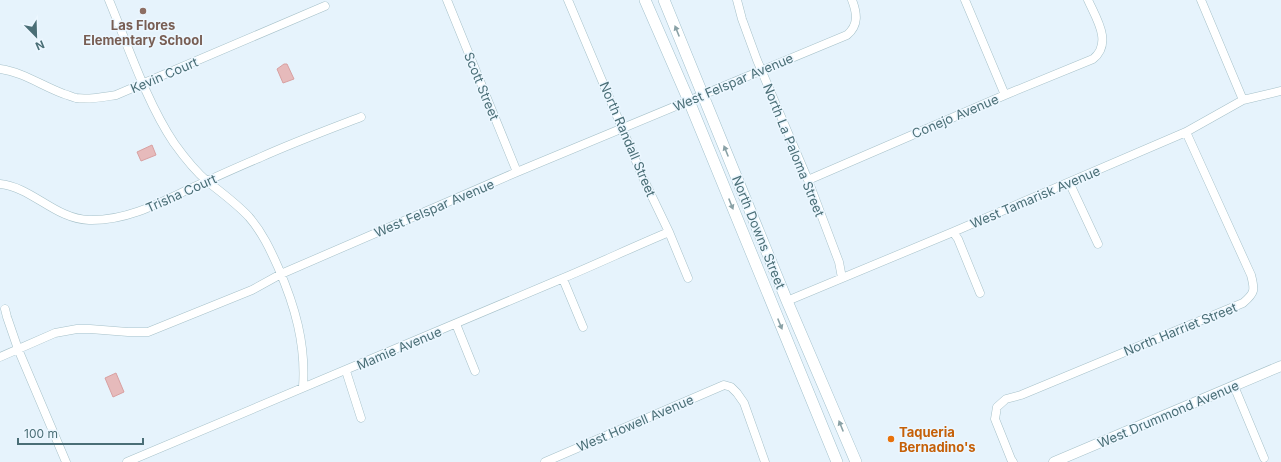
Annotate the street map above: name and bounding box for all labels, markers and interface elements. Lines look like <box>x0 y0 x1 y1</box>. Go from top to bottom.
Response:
marker: Las Flores Elementary School <box>138 6 148 16</box>
north arrow <box>16 16 56 56</box>
place label: Las Flores Elementary School <box>83 17 203 48</box>
one-way arrow <box>673 24 679 36</box>
text: N <box>33 37 47 53</box>
street label: West Felspar Avenue <box>671 49 795 115</box>
street label: Scott Street <box>461 50 503 122</box>
street label: Kevin Court <box>128 54 200 96</box>
street label: North Randall Street <box>597 79 659 199</box>
street label: North La Paloma Street <box>760 81 828 219</box>
street label: Conejo Avenue <box>909 91 1001 141</box>
one-way arrow <box>722 145 728 157</box>
street label: West Tamarisk Avenue <box>968 162 1102 232</box>
street label: Trisha Court <box>143 170 219 216</box>
street label: North Downs Street <box>729 173 789 291</box>
street label: West Felspar Avenue <box>372 175 496 241</box>
one-way arrow <box>728 198 734 209</box>
street label: North Harriet Street <box>1121 299 1239 359</box>
one-way arrow <box>778 318 784 330</box>
street label: Mamie Avenue <box>354 323 444 373</box>
street label: West Drummond Avenue <box>1095 377 1241 451</box>
street label: West Howell Avenue <box>574 391 696 455</box>
one-way arrow <box>838 419 844 431</box>
scale bar <box>18 420 143 446</box>
place label: Taqueria Bernadino's <box>899 424 975 455</box>
text: 100 m <box>24 426 58 441</box>
marker: Taqueria Bernadino's <box>886 434 896 444</box>

